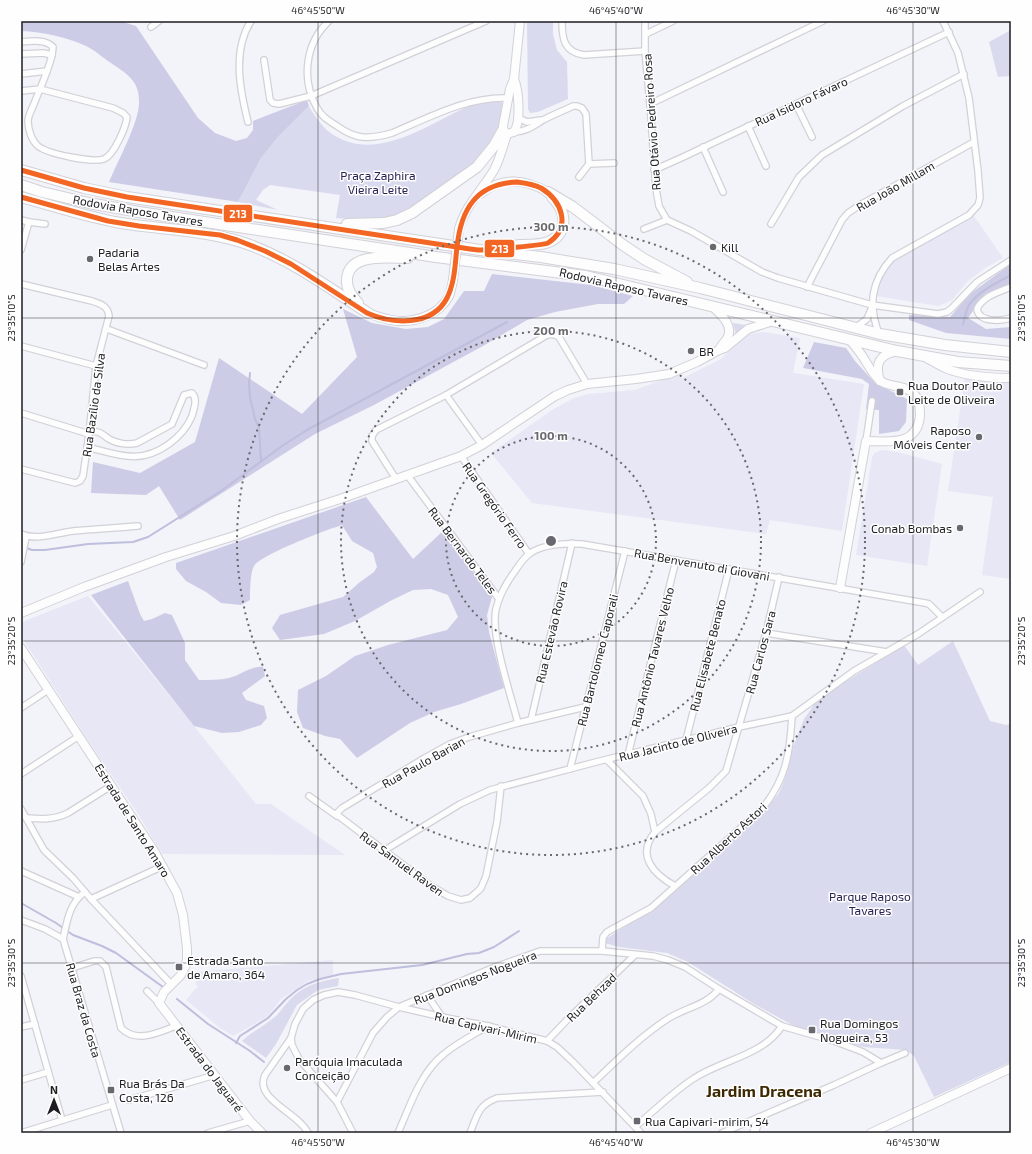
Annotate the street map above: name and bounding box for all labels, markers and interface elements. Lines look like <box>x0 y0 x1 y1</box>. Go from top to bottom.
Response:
text: 46°45'50"W <box>291 4 345 16</box>
text: 46°45'40"W <box>589 4 644 16</box>
text: 46°45'30"W <box>886 4 940 16</box>
street label: Rua Otávio Pedreiro Rosa <box>639 53 663 191</box>
street label: Rua Isidoro Fávaro <box>752 73 850 129</box>
street label: Rua João Millam <box>853 158 937 214</box>
park label: Praça Zaphira Vieira Leite <box>340 168 416 196</box>
street label: Rodovia Raposo Tavares <box>72 192 204 228</box>
line badge: 213 <box>223 204 253 223</box>
text: 213 <box>229 207 247 220</box>
text: 300 m <box>533 219 569 233</box>
line badge: 213 <box>484 239 515 258</box>
place label: Kill <box>721 240 739 254</box>
text: 213 <box>491 242 509 255</box>
marker: Kill <box>708 242 718 252</box>
place label: Padaria Belas Artes <box>98 245 160 273</box>
marker: Padaria Belas Artes <box>85 254 95 264</box>
street label: Rodovia Raposo Tavares <box>558 264 690 308</box>
text: 23°35'10"S <box>5 294 17 341</box>
text: 23°35'10"S <box>1015 294 1027 341</box>
text: 200 m <box>533 323 569 337</box>
place label: BR <box>699 344 714 358</box>
marker: BR <box>686 346 696 356</box>
street label: Rua Bazílio da Silva <box>79 352 107 458</box>
place label: Rua Doutor Paulo Leite de Oliveira <box>908 378 1003 406</box>
marker: Rua Doutor Paulo Leite de Oliveira <box>895 387 905 397</box>
place label: Raposo Móveis Center <box>893 423 971 451</box>
text: 100 m <box>534 428 568 442</box>
marker: Raposo Móveis Center <box>974 432 984 442</box>
street label: Rua Gregório Ferro <box>460 459 530 551</box>
street label: Rua Bernardo Teles <box>426 504 500 596</box>
place label: Conab Bombas <box>871 521 952 535</box>
marker: Conab Bombas <box>955 523 965 533</box>
centre of rings <box>544 534 558 548</box>
street label: Rua Benvenuto di Giovani <box>633 545 771 583</box>
street label: Rua Estevão Rovira <box>532 579 570 685</box>
street label: Rua Antônio Tavares Velho <box>628 585 676 728</box>
street label: Rua Bartolomeo Caporali <box>574 592 620 728</box>
street label: Rua Elisabete Benato <box>686 597 728 713</box>
street label: Rua Carlos Sara <box>742 609 778 695</box>
text: 23°35'20"S <box>5 616 17 665</box>
text: 23°35'20"S <box>1015 616 1027 665</box>
street label: Rua Jacinto de Oliveira <box>617 721 739 763</box>
street label: Rua Paulo Barian <box>379 733 467 791</box>
street label: Estrada de Santo Amaro <box>92 761 174 879</box>
street label: Rua Alberto Astori <box>687 799 769 877</box>
street label: Rua Samuel Raven <box>357 828 447 898</box>
park label: Parque Raposo Tavares <box>829 889 911 917</box>
text: 23°35'30"S <box>5 938 17 987</box>
text: 23°35'30"S <box>1015 938 1027 987</box>
street label: Rua Domingos Nogueira <box>412 947 538 1007</box>
place label: Estrada Santo de Amaro, 364 <box>187 953 265 981</box>
street label: Rua Braz da Costa <box>64 961 104 1059</box>
marker: Estrada Santo de Amaro, 364 <box>174 962 184 972</box>
street label: Rua Behzad <box>563 970 619 1024</box>
street label: Rua Capivari-Mirim <box>433 1008 539 1046</box>
place label: Rua Domingos Nogueira, 53 <box>820 1016 898 1044</box>
street label: Estrada do Jaguaré <box>173 1024 247 1114</box>
marker: Rua Domingos Nogueira, 53 <box>807 1025 817 1035</box>
place label: Paróquia Imaculada Conceição <box>295 1054 403 1083</box>
marker: Paróquia Imaculada Conceição <box>282 1063 292 1073</box>
place label: Rua Brás Da Costa, 126 <box>119 1076 185 1104</box>
north arrow <box>34 1080 74 1120</box>
district label: Jardim Dracena <box>706 1081 822 1100</box>
text: N <box>50 1083 58 1096</box>
marker: Rua Brás Da Costa, 126 <box>106 1085 116 1095</box>
place label: Rua Capivari-mirim, 54 <box>645 1114 769 1128</box>
marker: Rua Capivari-mirim, 54 <box>632 1116 642 1126</box>
text: 46°45'50"W <box>291 1136 345 1148</box>
text: 46°45'40"W <box>589 1136 644 1148</box>
text: 46°45'30"W <box>886 1136 940 1148</box>

